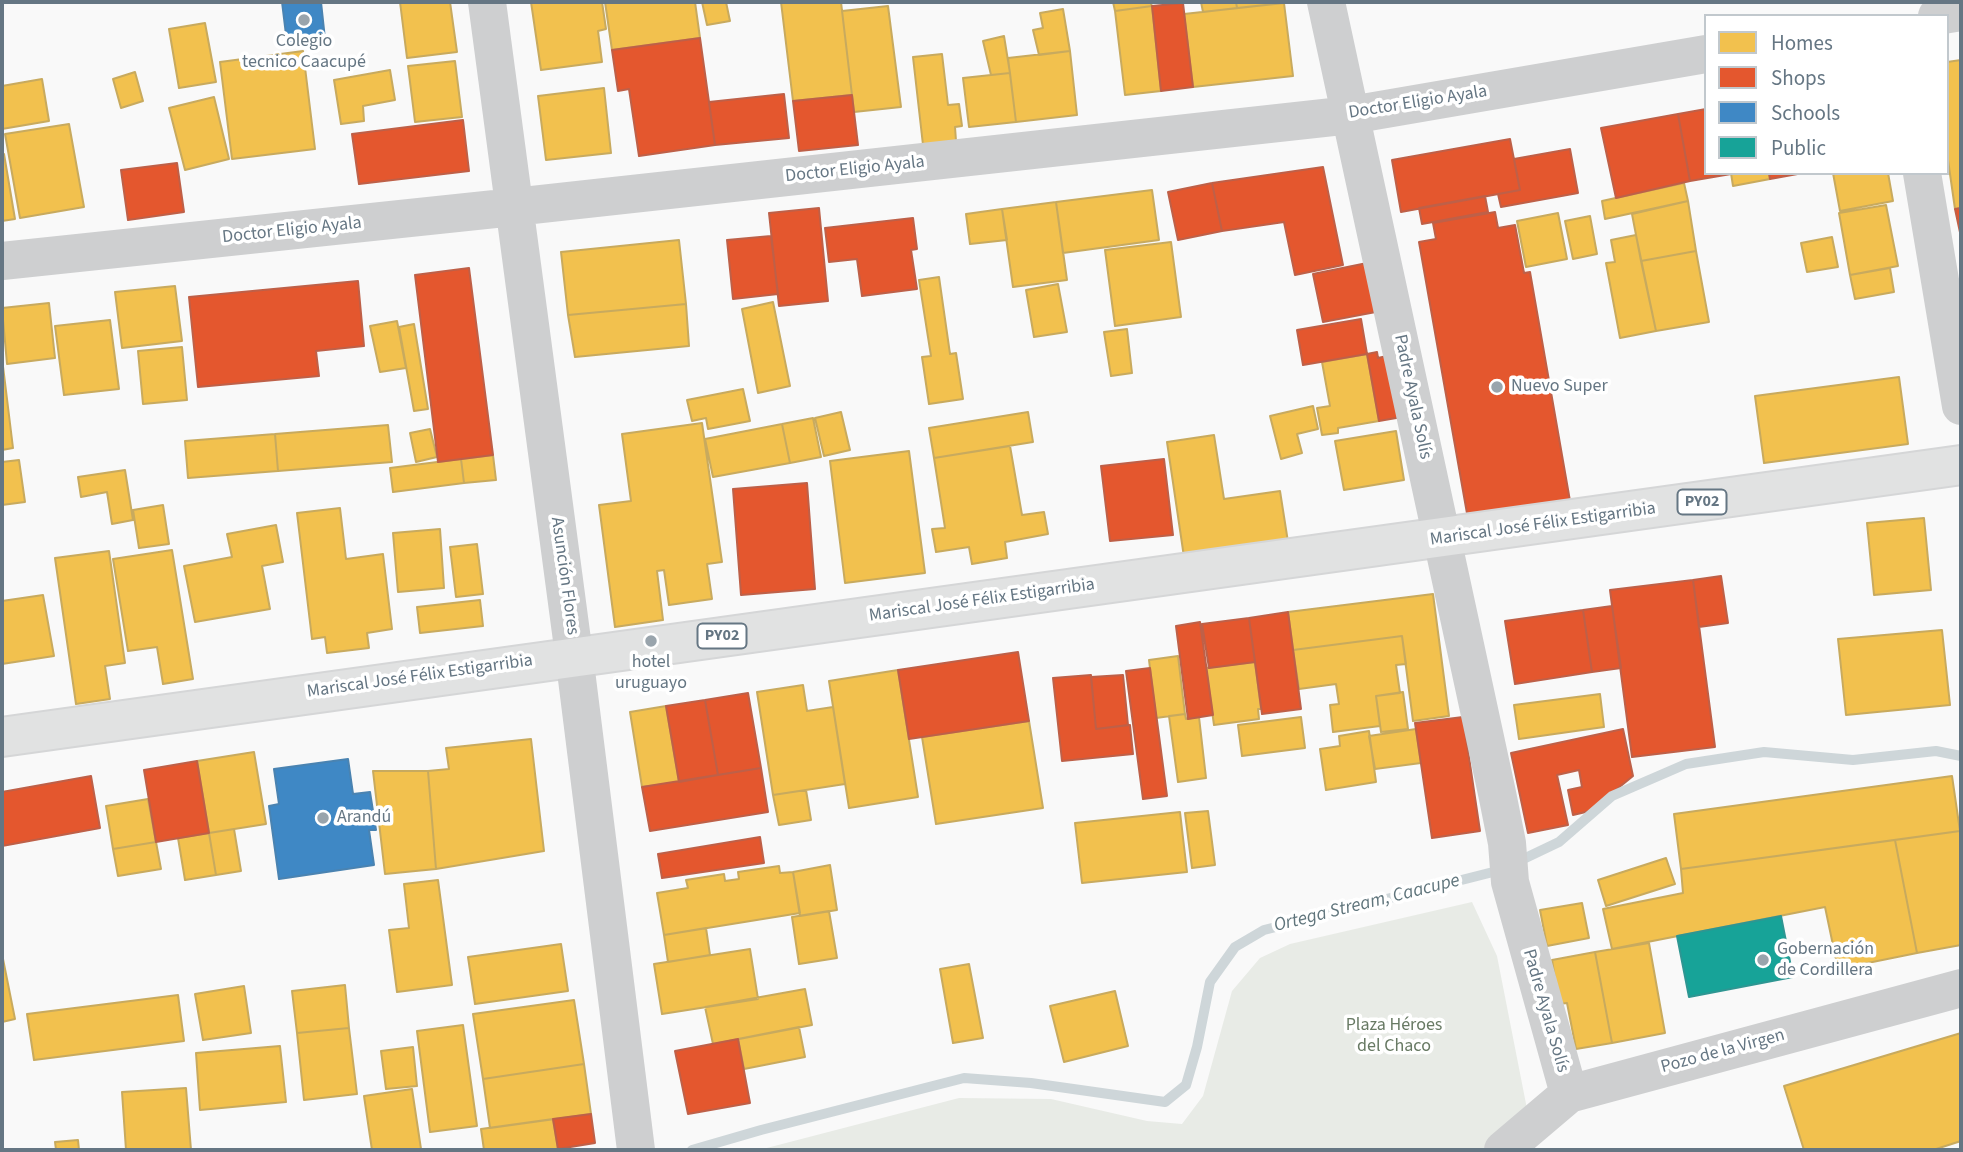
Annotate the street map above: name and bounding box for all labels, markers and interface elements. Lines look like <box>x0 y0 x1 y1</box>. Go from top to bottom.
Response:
marker: Colegio tecnico Caacupé <box>296 12 312 28</box>
legend <box>1704 14 1949 175</box>
text: Homes <box>1771 28 1833 58</box>
place label: Colegio tecnico Caacupé <box>242 31 366 74</box>
text: Shops <box>1771 63 1825 93</box>
street label: Doctor Eligio Ayala <box>1347 81 1489 125</box>
text: Schools <box>1771 98 1840 128</box>
text: Public <box>1771 133 1826 163</box>
street label: Doctor Eligio Ayala <box>784 152 926 188</box>
street label: Doctor Eligio Ayala <box>221 213 363 249</box>
street label: Padre Ayala Solís <box>1388 333 1436 461</box>
place label: Nuevo Super <box>1511 376 1608 398</box>
marker: Nuevo Super <box>1489 379 1505 395</box>
road number: PY02 <box>1678 489 1726 514</box>
street label: Mariscal José Félix Estigarribia <box>1429 498 1657 552</box>
street label: Asunción Flores <box>545 516 583 636</box>
street label: Mariscal José Félix Estigarribia <box>868 574 1096 628</box>
road number: PY02 <box>698 624 746 649</box>
marker: hotel uruguayo <box>643 633 659 649</box>
street label: Mariscal José Félix Estigarribia <box>306 650 534 704</box>
place label: hotel uruguayo <box>615 652 687 694</box>
place label: Arandú <box>337 807 391 829</box>
marker: Arandú <box>315 810 331 826</box>
water label: Ortega Stream, Caacupe <box>1272 870 1462 938</box>
place label: Gobernación de Cordillera <box>1777 939 1874 982</box>
street label: Padre Ayala Solís <box>1517 947 1573 1075</box>
marker: Gobernación de Cordillera <box>1755 952 1771 968</box>
park label: Plaza Héroes del Chaco <box>1346 1015 1442 1058</box>
street label: Pozo de la Virgen <box>1659 1025 1787 1079</box>

